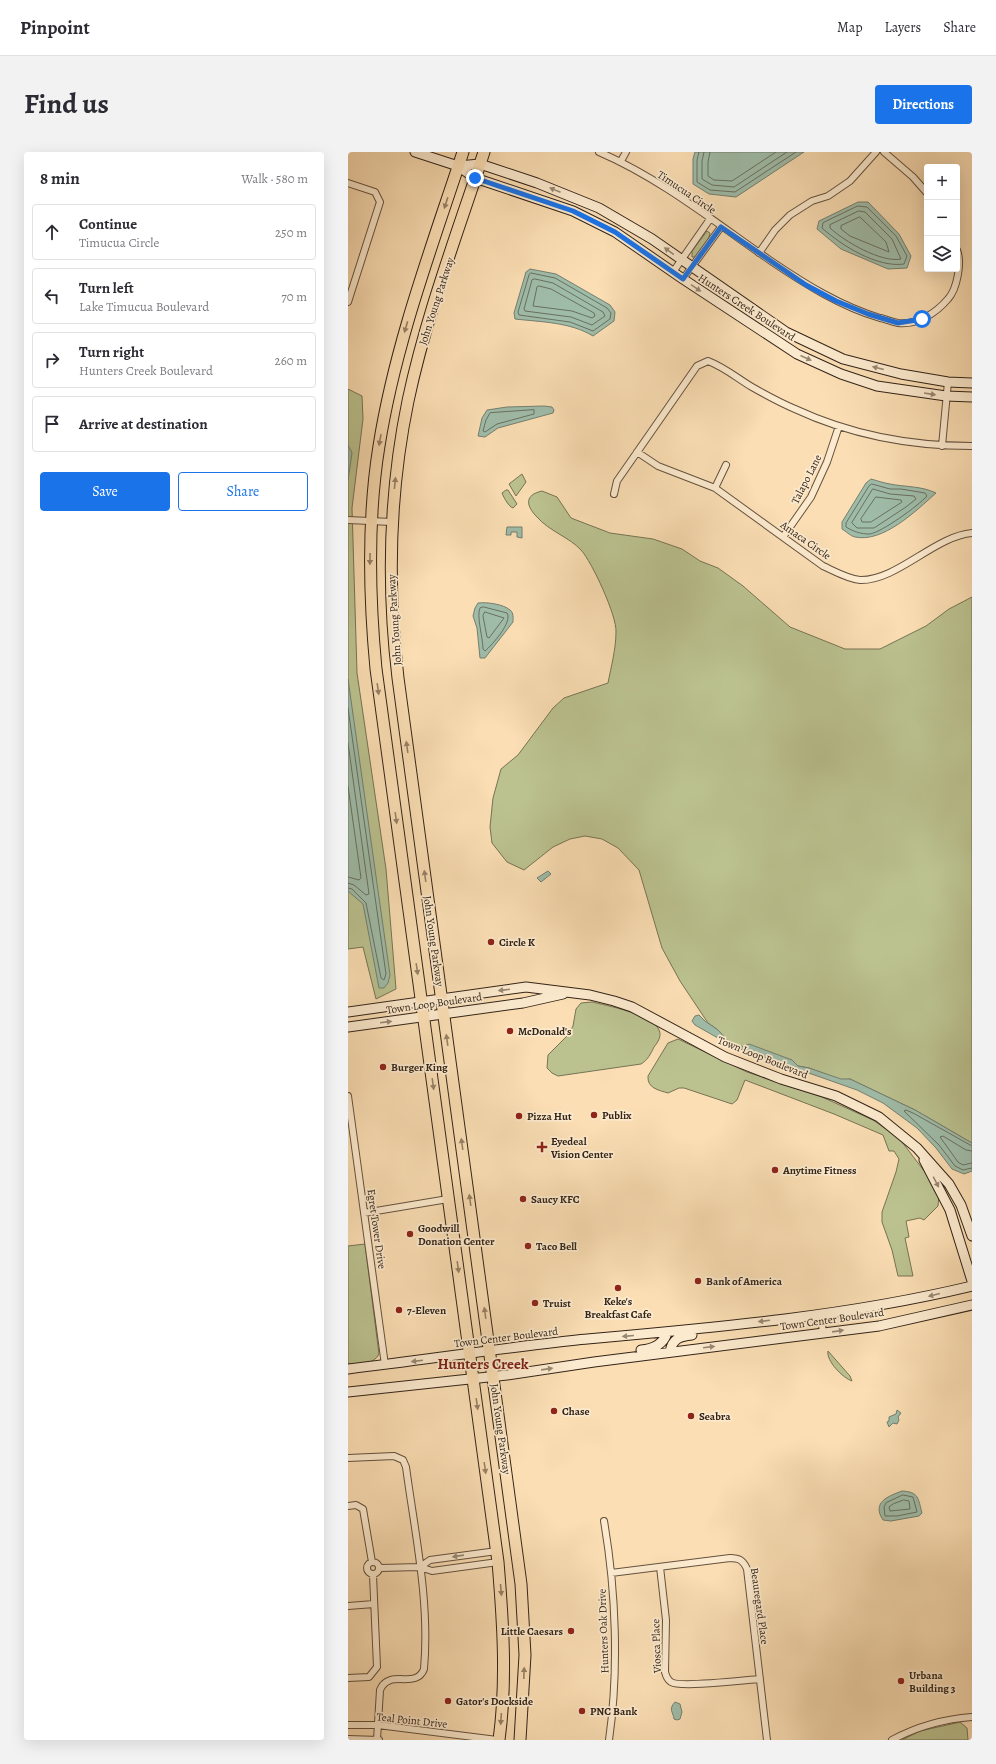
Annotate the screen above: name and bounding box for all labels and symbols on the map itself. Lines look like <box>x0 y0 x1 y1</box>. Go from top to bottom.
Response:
street label: Timucua Circle <box>654 167 719 218</box>
route end <box>466 169 484 187</box>
one-way arrow <box>548 187 560 193</box>
one-way arrow <box>443 197 449 209</box>
one-way arrow <box>664 247 674 255</box>
street label: John Young Parkway <box>415 255 458 347</box>
street label: Hunters Creek Boulevard <box>695 270 798 345</box>
one-way arrow <box>691 284 701 292</box>
route start <box>913 310 931 328</box>
one-way arrow <box>403 321 409 333</box>
one-way arrow <box>800 355 811 361</box>
one-way arrow <box>872 365 885 371</box>
one-way arrow <box>924 391 936 397</box>
one-way arrow <box>377 434 383 447</box>
street label: Talapo Lane <box>788 452 825 506</box>
one-way arrow <box>392 477 398 489</box>
street label: Amaca Circle <box>777 517 834 563</box>
one-way arrow <box>367 553 373 566</box>
street label: John Young Parkway <box>384 574 405 666</box>
one-way arrow <box>375 683 381 695</box>
one-way arrow <box>404 741 410 754</box>
one-way arrow <box>393 812 399 824</box>
one-way arrow <box>422 870 428 882</box>
street label: John Young Parkway <box>420 895 447 987</box>
place label: Circle K <box>499 935 536 950</box>
marker: Circle K <box>486 937 496 947</box>
one-way arrow <box>414 963 420 975</box>
one-way arrow <box>498 987 510 993</box>
street label: Town Loop Boulevard <box>385 989 483 1018</box>
one-way arrow <box>380 1019 392 1025</box>
place label: McDonald's <box>518 1024 572 1039</box>
marker: McDonald's <box>505 1026 515 1036</box>
street label: Town Loop Boulevard <box>715 1032 810 1083</box>
one-way arrow <box>444 1034 450 1046</box>
place label: Burger King <box>391 1060 448 1075</box>
marker: Burger King <box>378 1062 388 1072</box>
one-way arrow <box>430 1077 436 1090</box>
place label: Publix <box>602 1108 632 1123</box>
place label: Pizza Hut <box>527 1109 572 1124</box>
marker: Publix <box>589 1110 599 1120</box>
marker: Pizza Hut <box>514 1111 524 1121</box>
place label: Eyedeal Vision Center <box>550 1134 614 1162</box>
one-way arrow <box>459 1138 465 1150</box>
marker: Eyedeal Vision Center <box>536 1141 548 1153</box>
place label: Anytime Fitness <box>782 1163 857 1178</box>
marker: Anytime Fitness <box>770 1165 780 1175</box>
one-way arrow <box>933 1176 939 1188</box>
street label: Egret Tower Drive <box>363 1188 390 1270</box>
place label: Saucy KFC <box>531 1192 580 1207</box>
one-way arrow <box>466 1194 473 1206</box>
marker: Saucy KFC <box>518 1194 528 1204</box>
place label: Goodwill Donation Center <box>418 1221 495 1249</box>
marker: Goodwill Donation Center <box>405 1229 415 1239</box>
place label: Taco Bell <box>536 1239 577 1254</box>
marker: Taco Bell <box>523 1241 533 1251</box>
one-way arrow <box>455 1261 461 1273</box>
place label: Bank of America <box>706 1274 783 1289</box>
marker: Bank of America <box>693 1276 703 1286</box>
marker: Keke's Breakfast Cafe <box>613 1283 623 1293</box>
one-way arrow <box>928 1292 940 1298</box>
place label: Keke's Breakfast Cafe <box>584 1294 652 1322</box>
place label: Truist <box>543 1296 571 1311</box>
marker: Truist <box>530 1298 540 1308</box>
place label: 7-Eleven <box>407 1303 446 1318</box>
marker: 7-Eleven <box>394 1305 404 1315</box>
street label: Town Center Boulevard <box>779 1305 885 1334</box>
one-way arrow <box>482 1307 488 1319</box>
one-way arrow <box>758 1318 770 1324</box>
street label: Town Center Boulevard <box>453 1324 559 1351</box>
one-way arrow <box>832 1328 844 1334</box>
one-way arrow <box>622 1333 634 1339</box>
one-way arrow <box>703 1344 715 1350</box>
district label: Hunters Creek <box>437 1354 529 1374</box>
one-way arrow <box>411 1357 423 1364</box>
one-way arrow <box>541 1366 553 1372</box>
street label: John Young Parkway <box>487 1383 514 1475</box>
one-way arrow <box>474 1398 480 1410</box>
place label: Chase <box>562 1404 590 1419</box>
marker: Chase <box>549 1406 559 1416</box>
place label: Seabra <box>699 1409 731 1424</box>
marker: Seabra <box>686 1411 696 1421</box>
one-way arrow <box>482 1462 489 1474</box>
one-way arrow <box>452 1553 464 1559</box>
street label: Beauregard Place <box>747 1567 772 1645</box>
one-way arrow <box>497 1584 504 1596</box>
street label: Hunters Oak Drive <box>595 1588 612 1674</box>
street label: Viosca Place <box>648 1618 665 1674</box>
place label: Little Caesars <box>501 1624 564 1639</box>
marker: Little Caesars <box>566 1626 576 1636</box>
one-way arrow <box>521 1666 527 1679</box>
place label: Urbana Building 3 <box>909 1668 956 1696</box>
marker: Urbana Building 3 <box>896 1676 906 1686</box>
place label: Gator's Dockside <box>456 1694 533 1709</box>
marker: Gator's Dockside <box>443 1696 453 1706</box>
place label: PNC Bank <box>590 1704 637 1719</box>
marker: PNC Bank <box>577 1706 587 1716</box>
street label: Teal Point Drive <box>376 1709 448 1732</box>
one-way arrow <box>497 1713 504 1725</box>

